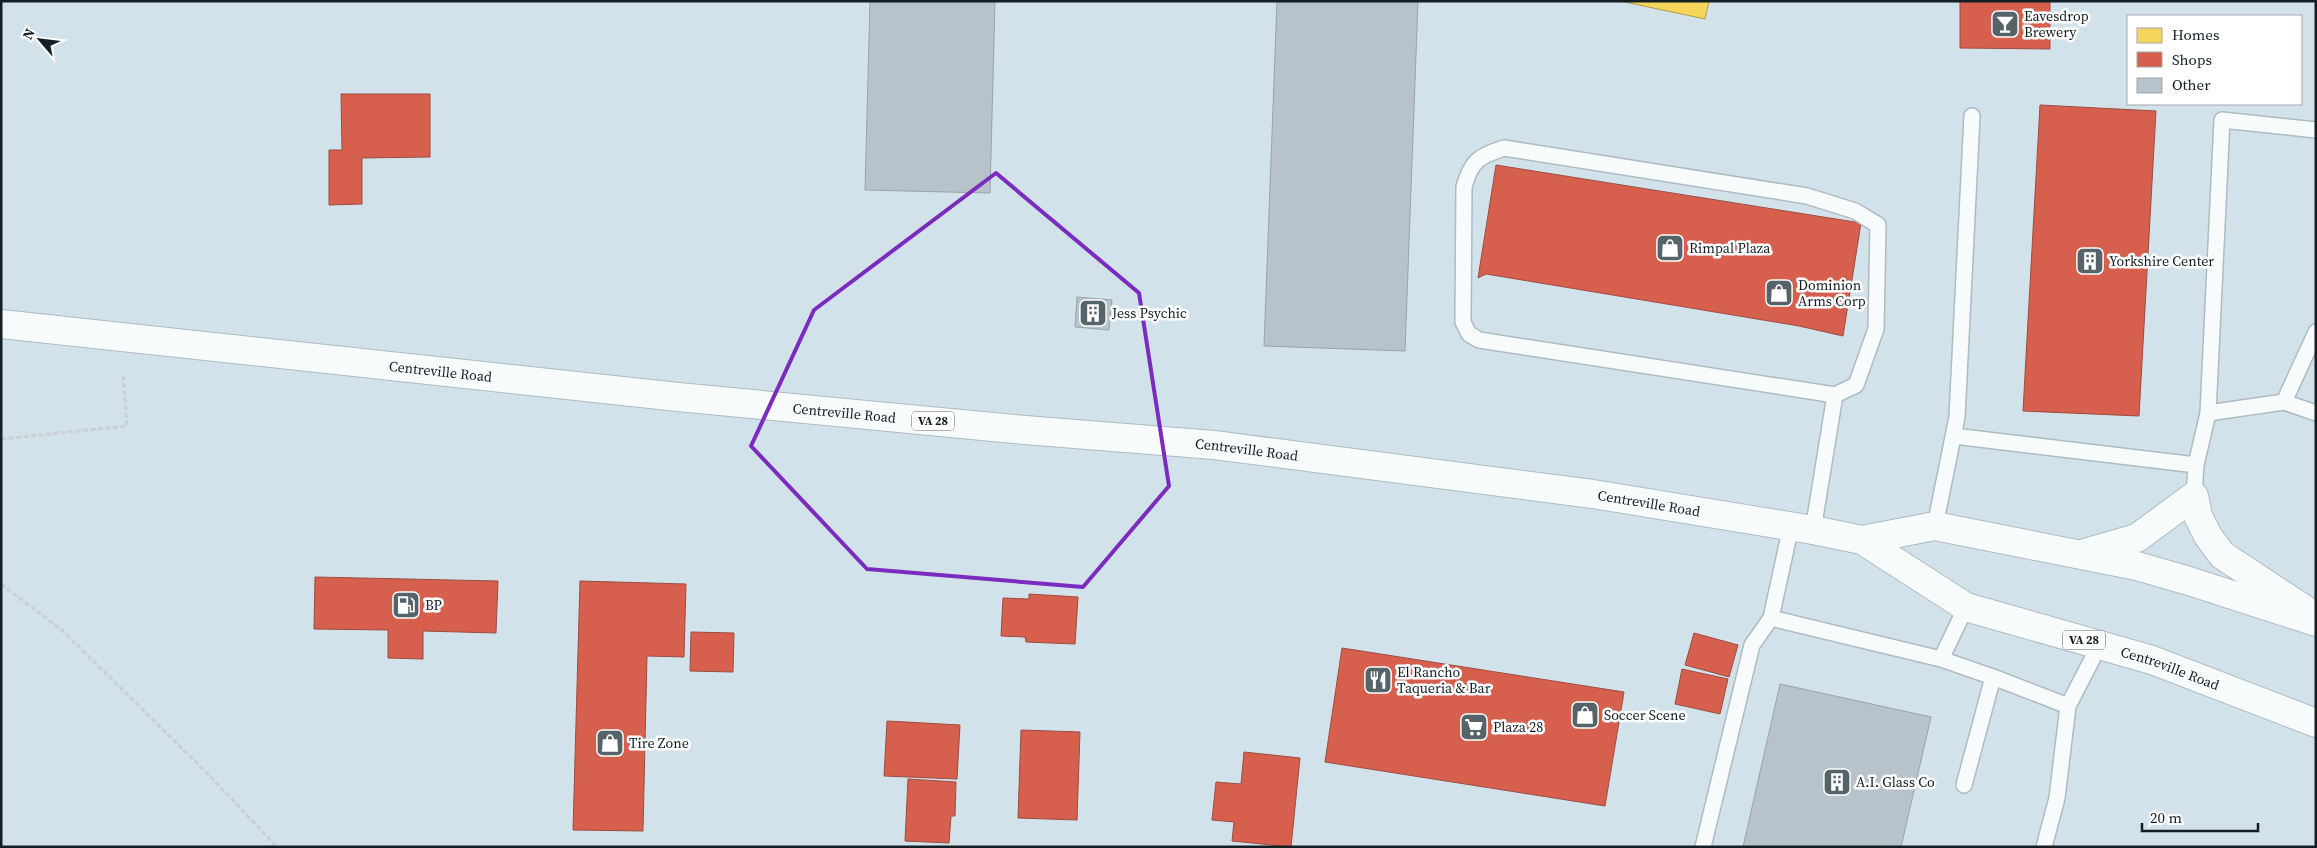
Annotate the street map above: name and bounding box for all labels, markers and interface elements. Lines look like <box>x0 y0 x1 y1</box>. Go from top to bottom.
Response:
place label: Eavesdrop Brewery <box>2024 6 2089 42</box>
bar icon: Eavesdrop Brewery <box>1990 9 2020 39</box>
north arrow <box>15 15 65 65</box>
legend <box>2127 15 2302 105</box>
text: Homes <box>2172 24 2219 45</box>
text: N <box>17 25 40 43</box>
text: Shops <box>2172 49 2212 70</box>
text: Other <box>2172 74 2211 95</box>
shop icon: Rimpal Plaza <box>1655 233 1685 263</box>
place label: Rimpal Plaza <box>1689 238 1771 258</box>
building icon: Yorkshire Center <box>2075 246 2105 276</box>
place label: Yorkshire Center <box>2109 251 2214 271</box>
place label: Dominion Arms Corp <box>1798 275 1866 311</box>
shop icon: Dominion Arms Corp <box>1764 278 1794 308</box>
building icon: Jess Psychic <box>1078 298 1108 328</box>
place label: Jess Psychic <box>1111 303 1187 323</box>
street label: Centreville Road <box>388 356 493 387</box>
street label: Centreville Road <box>792 398 897 428</box>
road number: VA 28 <box>912 412 954 431</box>
street label: Centreville Road <box>1194 434 1299 466</box>
street label: Centreville Road <box>1596 485 1702 521</box>
fuel station icon: BP <box>391 590 421 620</box>
place label: BP <box>425 595 442 615</box>
road number: VA 28 <box>2063 630 2105 650</box>
street label: Centreville Road <box>2118 642 2222 695</box>
place label: El Rancho Taqueria & Bar <box>1397 662 1491 698</box>
restaurant icon: El Rancho Taqueria & Bar <box>1363 665 1393 695</box>
shop icon: Soccer Scene <box>1570 700 1600 730</box>
place label: Soccer Scene <box>1604 705 1686 725</box>
supermarket icon: Plaza 28 <box>1459 712 1489 742</box>
place label: Plaza 28 <box>1493 717 1543 737</box>
shop icon: Tire Zone <box>595 728 625 758</box>
place label: Tire Zone <box>629 733 689 753</box>
building icon: A.I. Glass Co <box>1822 767 1852 797</box>
place label: A.I. Glass Co <box>1856 772 1935 792</box>
scale bar <box>2142 800 2258 832</box>
text: 20 m <box>2150 807 2182 828</box>

